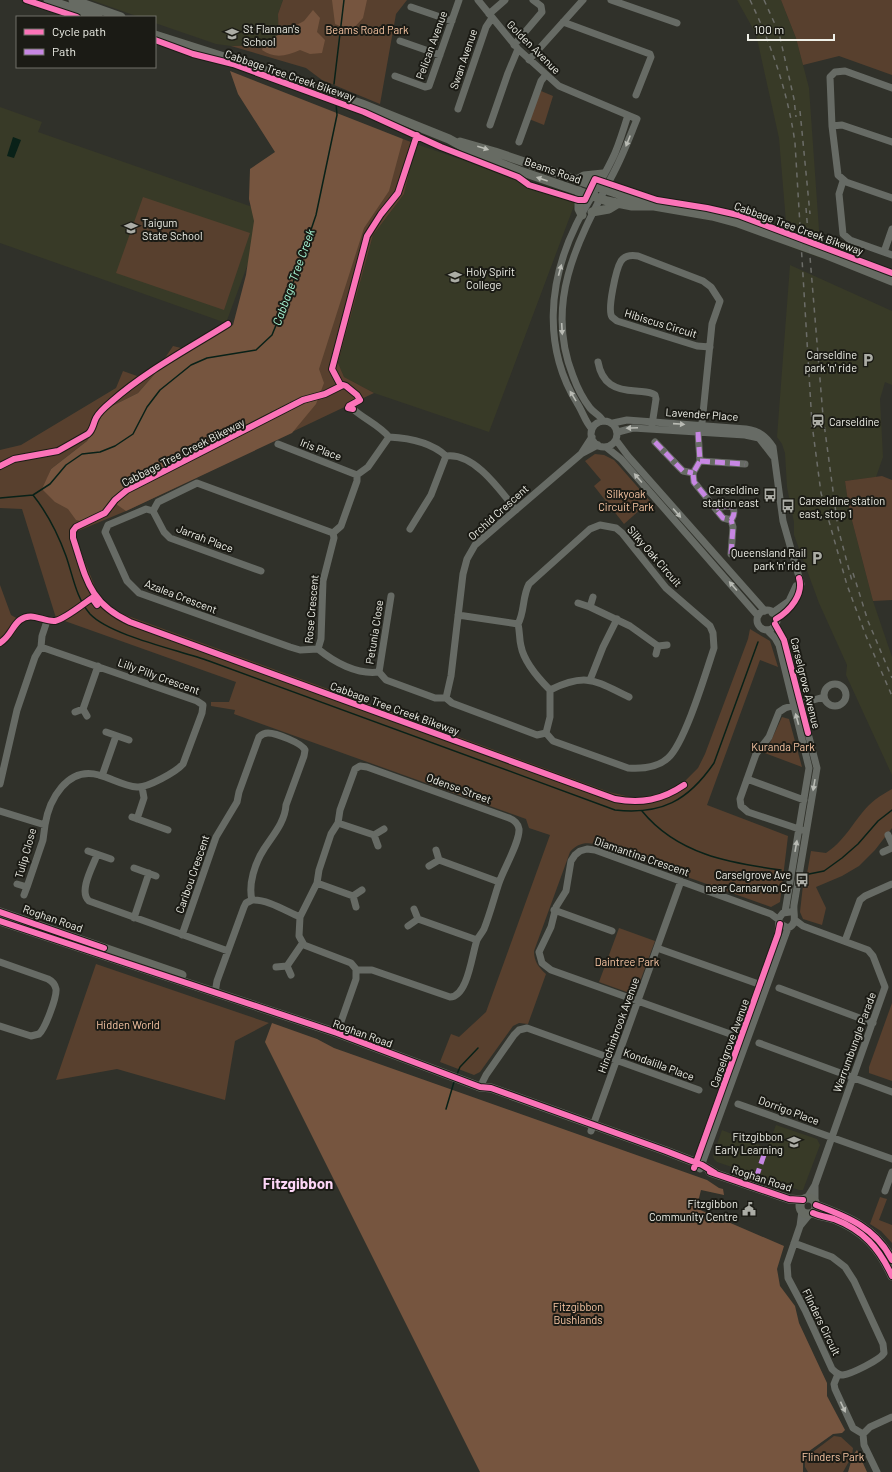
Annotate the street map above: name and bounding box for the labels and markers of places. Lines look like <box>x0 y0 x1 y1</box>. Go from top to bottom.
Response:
place label: St Flannan's School <box>243 22 300 48</box>
school or university icon: St Flannan's School <box>224 26 240 42</box>
place label: Taigum State School <box>142 216 202 242</box>
school or university icon: Taigum State School <box>123 220 139 236</box>
place label: Holy Spirit College <box>466 265 515 291</box>
school or university icon: Holy Spirit College <box>447 269 463 285</box>
place label: Carseldine park 'n' ride <box>804 348 857 374</box>
parking icon: Carseldine park 'n' ride <box>860 352 876 368</box>
station icon: Carseldine <box>810 413 826 429</box>
place label: Carseldine <box>829 415 880 428</box>
place label: Carseldine station east <box>702 483 759 509</box>
bus stop icon: Carseldine station east <box>762 487 778 503</box>
place label: Carseldine station east, stop 1 <box>799 494 885 520</box>
bus stop icon: Carseldine station east, stop 1 <box>780 498 796 514</box>
place label: Queensland Rail park 'n' ride <box>731 546 806 572</box>
parking icon: Queensland Rail park 'n' ride <box>809 550 825 566</box>
place label: Carselgrove Ave near Carnarvon Cr <box>706 868 791 894</box>
bus stop icon: Carselgrove Ave near Carnarvon Cr <box>794 872 810 888</box>
place label: Fitzgibbon Early Learning <box>715 1130 783 1156</box>
school or university icon: Fitzgibbon Early Learning <box>786 1134 802 1150</box>
place label: Fitzgibbon Community Centre <box>649 1197 738 1223</box>
public building icon: Fitzgibbon Community Centre <box>741 1201 757 1217</box>

